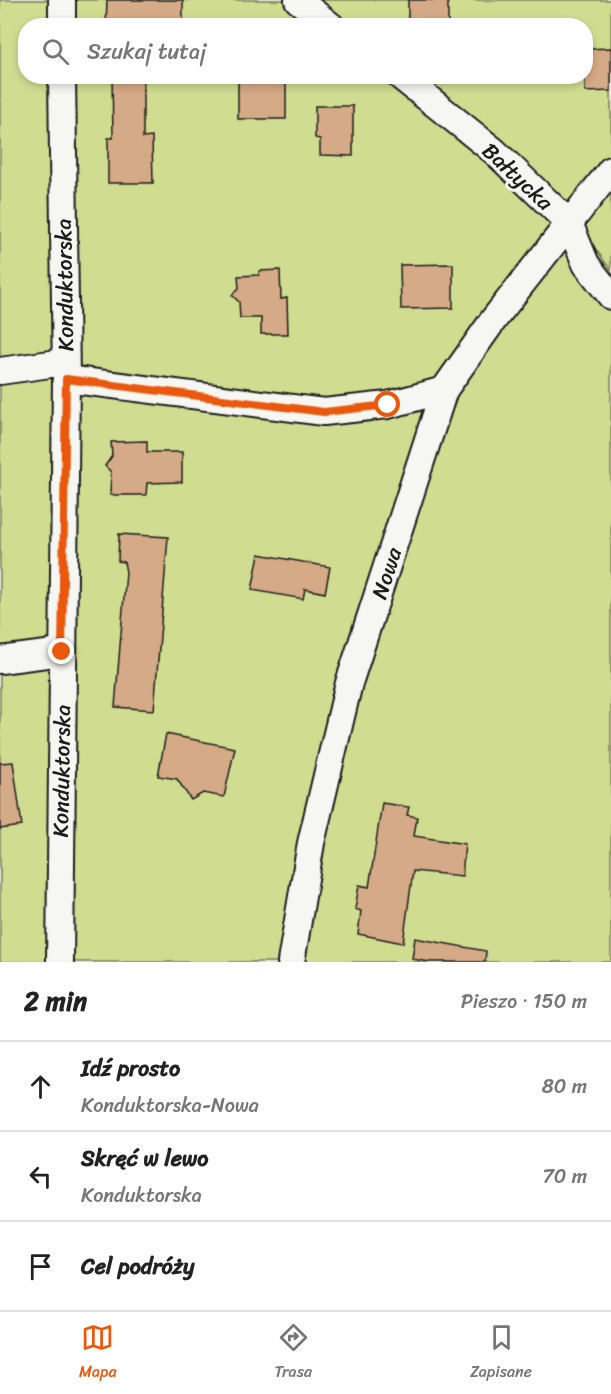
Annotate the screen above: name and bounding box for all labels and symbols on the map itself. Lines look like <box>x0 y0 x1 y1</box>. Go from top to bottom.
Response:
street label: Bałtycka <box>473 132 563 221</box>
street label: Konduktorska <box>44 218 85 352</box>
route start <box>374 391 400 417</box>
street label: Nowa <box>360 541 413 604</box>
route end <box>48 638 74 664</box>
street label: Konduktorska <box>41 704 82 838</box>

